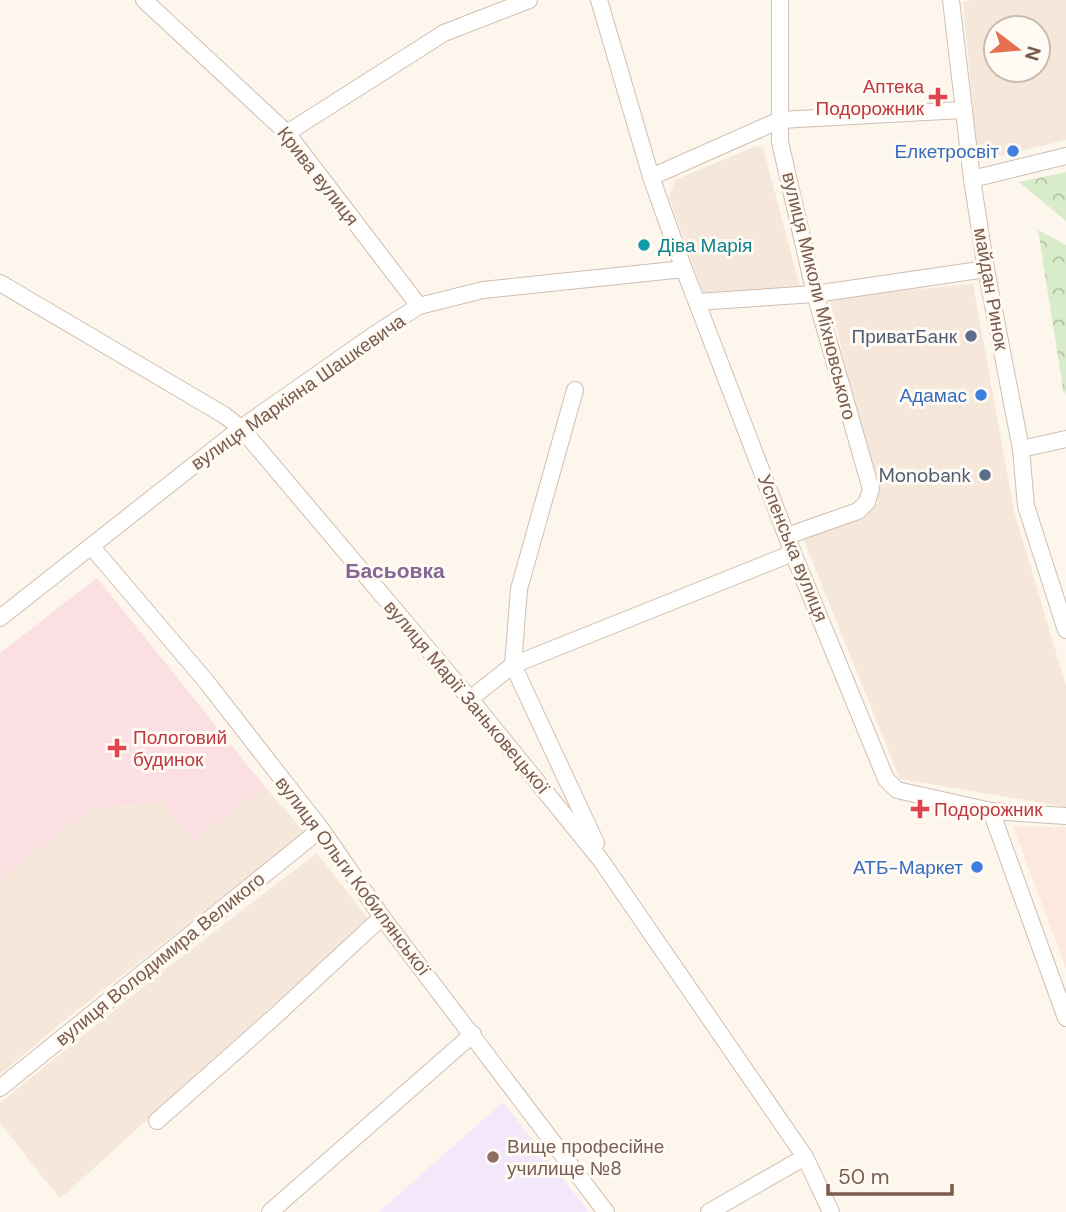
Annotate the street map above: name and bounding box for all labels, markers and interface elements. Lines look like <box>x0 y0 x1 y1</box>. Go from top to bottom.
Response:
north arrow <box>982 14 1052 84</box>
text: N <box>1019 43 1047 64</box>
place label: Аптека Подорожник <box>815 74 925 121</box>
marker: Аптека Подорожник <box>930 89 946 105</box>
street label: Крива вулиця <box>271 121 365 231</box>
place label: Елкетросвіт <box>894 139 999 164</box>
marker: Елкетросвіт <box>1005 143 1021 159</box>
street label: вулиця Миколи Міхновського <box>776 169 862 423</box>
street label: майдан Ринок <box>968 226 1014 353</box>
place label: Діва Марія <box>658 233 752 258</box>
marker: Діва Марія <box>636 237 652 253</box>
street label: вулиця Маркіяна Шашкевича <box>186 308 410 476</box>
place label: ПриватБанк <box>852 324 958 349</box>
marker: ПриватБанк <box>963 328 979 344</box>
place label: Адамас <box>900 383 967 408</box>
marker: Адамас <box>973 387 989 403</box>
place label: Monobank <box>879 463 971 488</box>
marker: Monobank <box>977 467 993 483</box>
street label: Успенська вулиця <box>752 471 834 625</box>
district label: Басьовка <box>345 557 445 585</box>
street label: вулиця Марії Заньковецької <box>379 595 556 800</box>
place label: Пологовий будинок <box>133 725 227 772</box>
marker: Пологовий будинок <box>107 738 127 758</box>
street label: вулиця Ольги Кобилянської <box>270 771 437 981</box>
place label: Подорожник <box>934 797 1043 822</box>
marker: Подорожник <box>912 801 928 817</box>
place label: АТБ-Маркет <box>853 855 963 880</box>
marker: АТБ-Маркет <box>969 859 985 875</box>
street label: вулиця Володимира Великого <box>50 867 270 1051</box>
place label: Вище професійне училище №8 <box>507 1134 664 1181</box>
marker: Вище професійне училище №8 <box>485 1149 501 1165</box>
scale bar <box>828 1152 952 1196</box>
text: 50 m <box>838 1163 889 1191</box>

